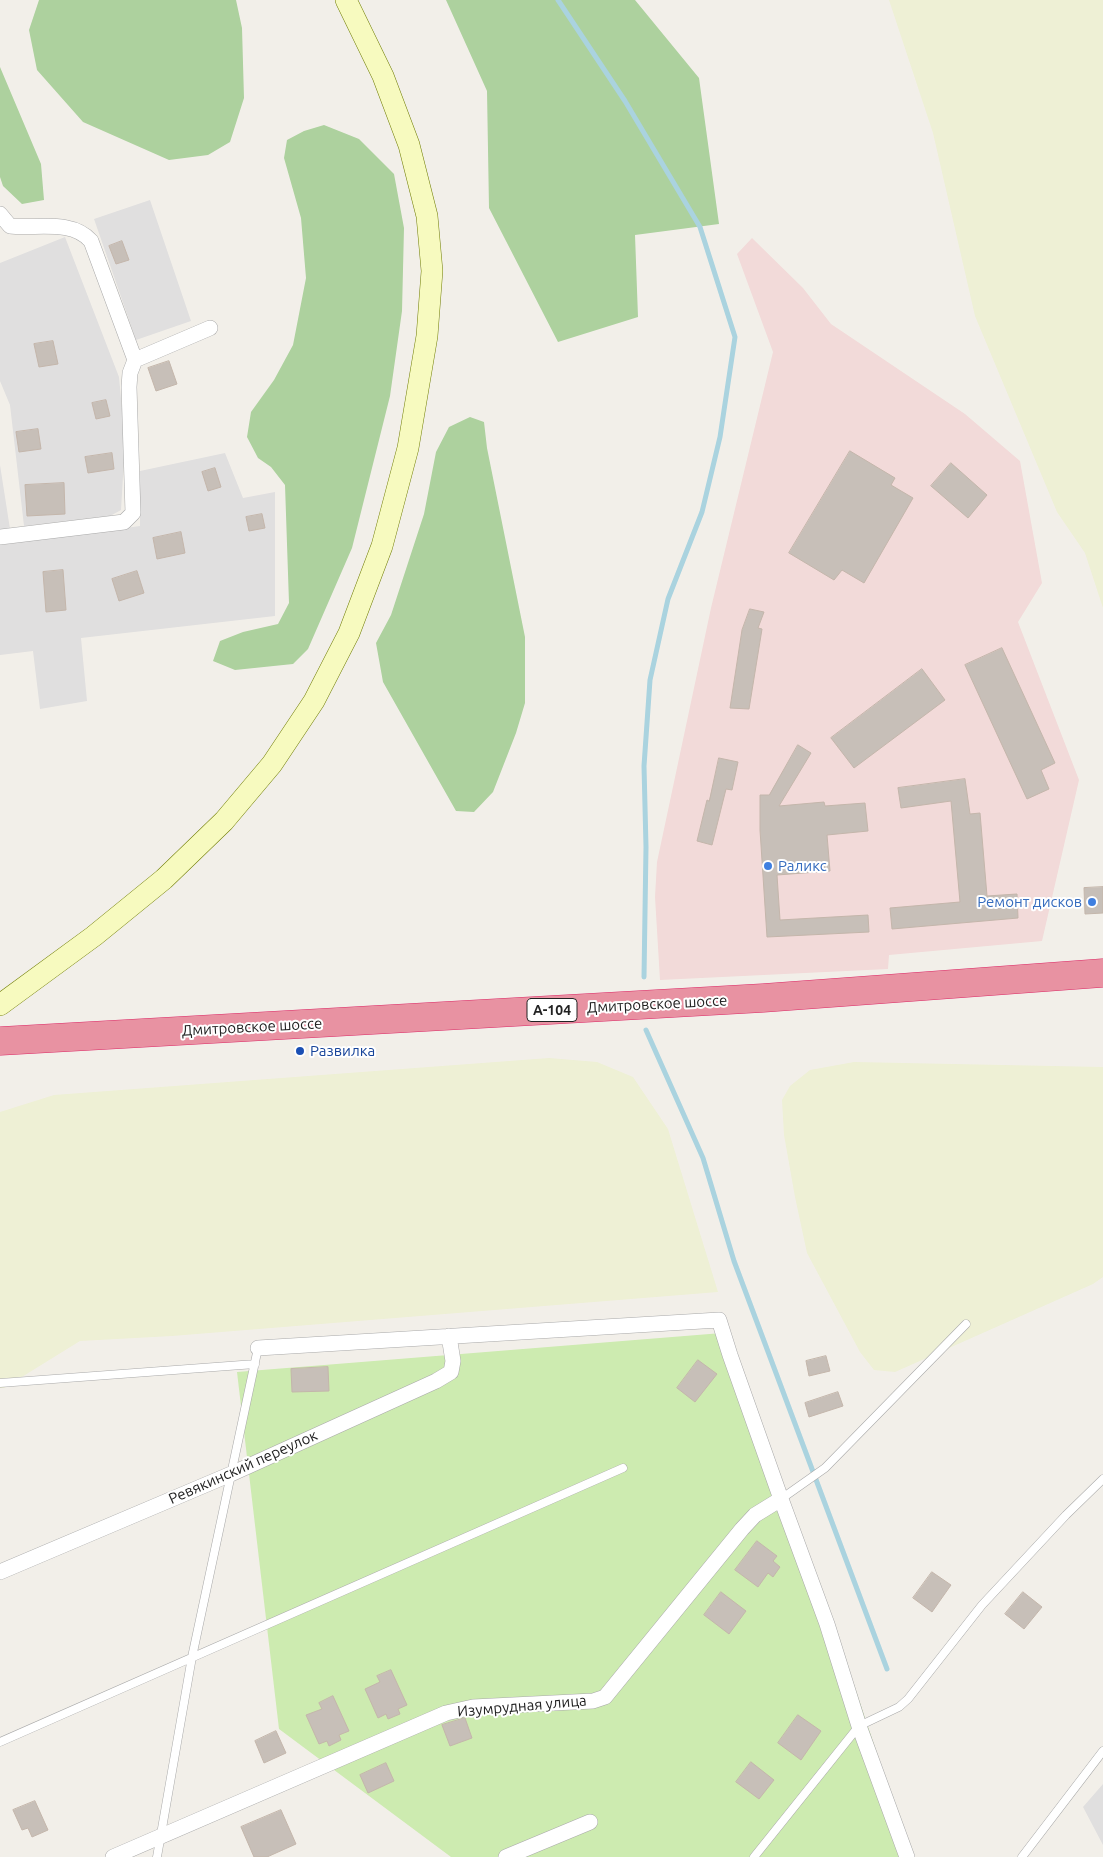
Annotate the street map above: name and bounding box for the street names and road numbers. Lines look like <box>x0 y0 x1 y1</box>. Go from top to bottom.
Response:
street label: Дмитровское шоссе <box>586 991 728 1017</box>
road number: А-104 <box>527 998 577 1022</box>
street label: Дмитровское шоссе <box>181 1014 323 1040</box>
street label: Ревякинский переулок <box>166 1426 320 1508</box>
street label: Изумрудная улица <box>457 1691 587 1721</box>

